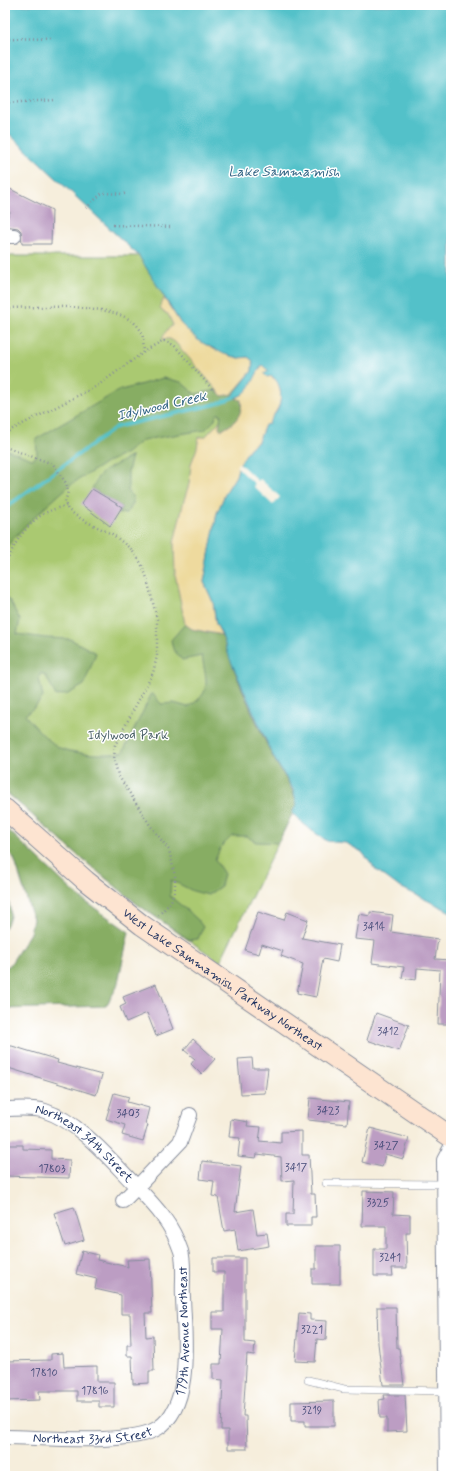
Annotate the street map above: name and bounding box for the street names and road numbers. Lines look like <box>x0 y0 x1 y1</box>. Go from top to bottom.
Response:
street label: West Lake Sammamish Parkway Northeast <box>119 904 326 1055</box>
street label: Northeast 34th Street <box>34 1101 137 1187</box>
street label: 179th Avenue Northeast <box>171 1267 194 1398</box>
street label: Northeast 33rd Street <box>33 1423 155 1448</box>

